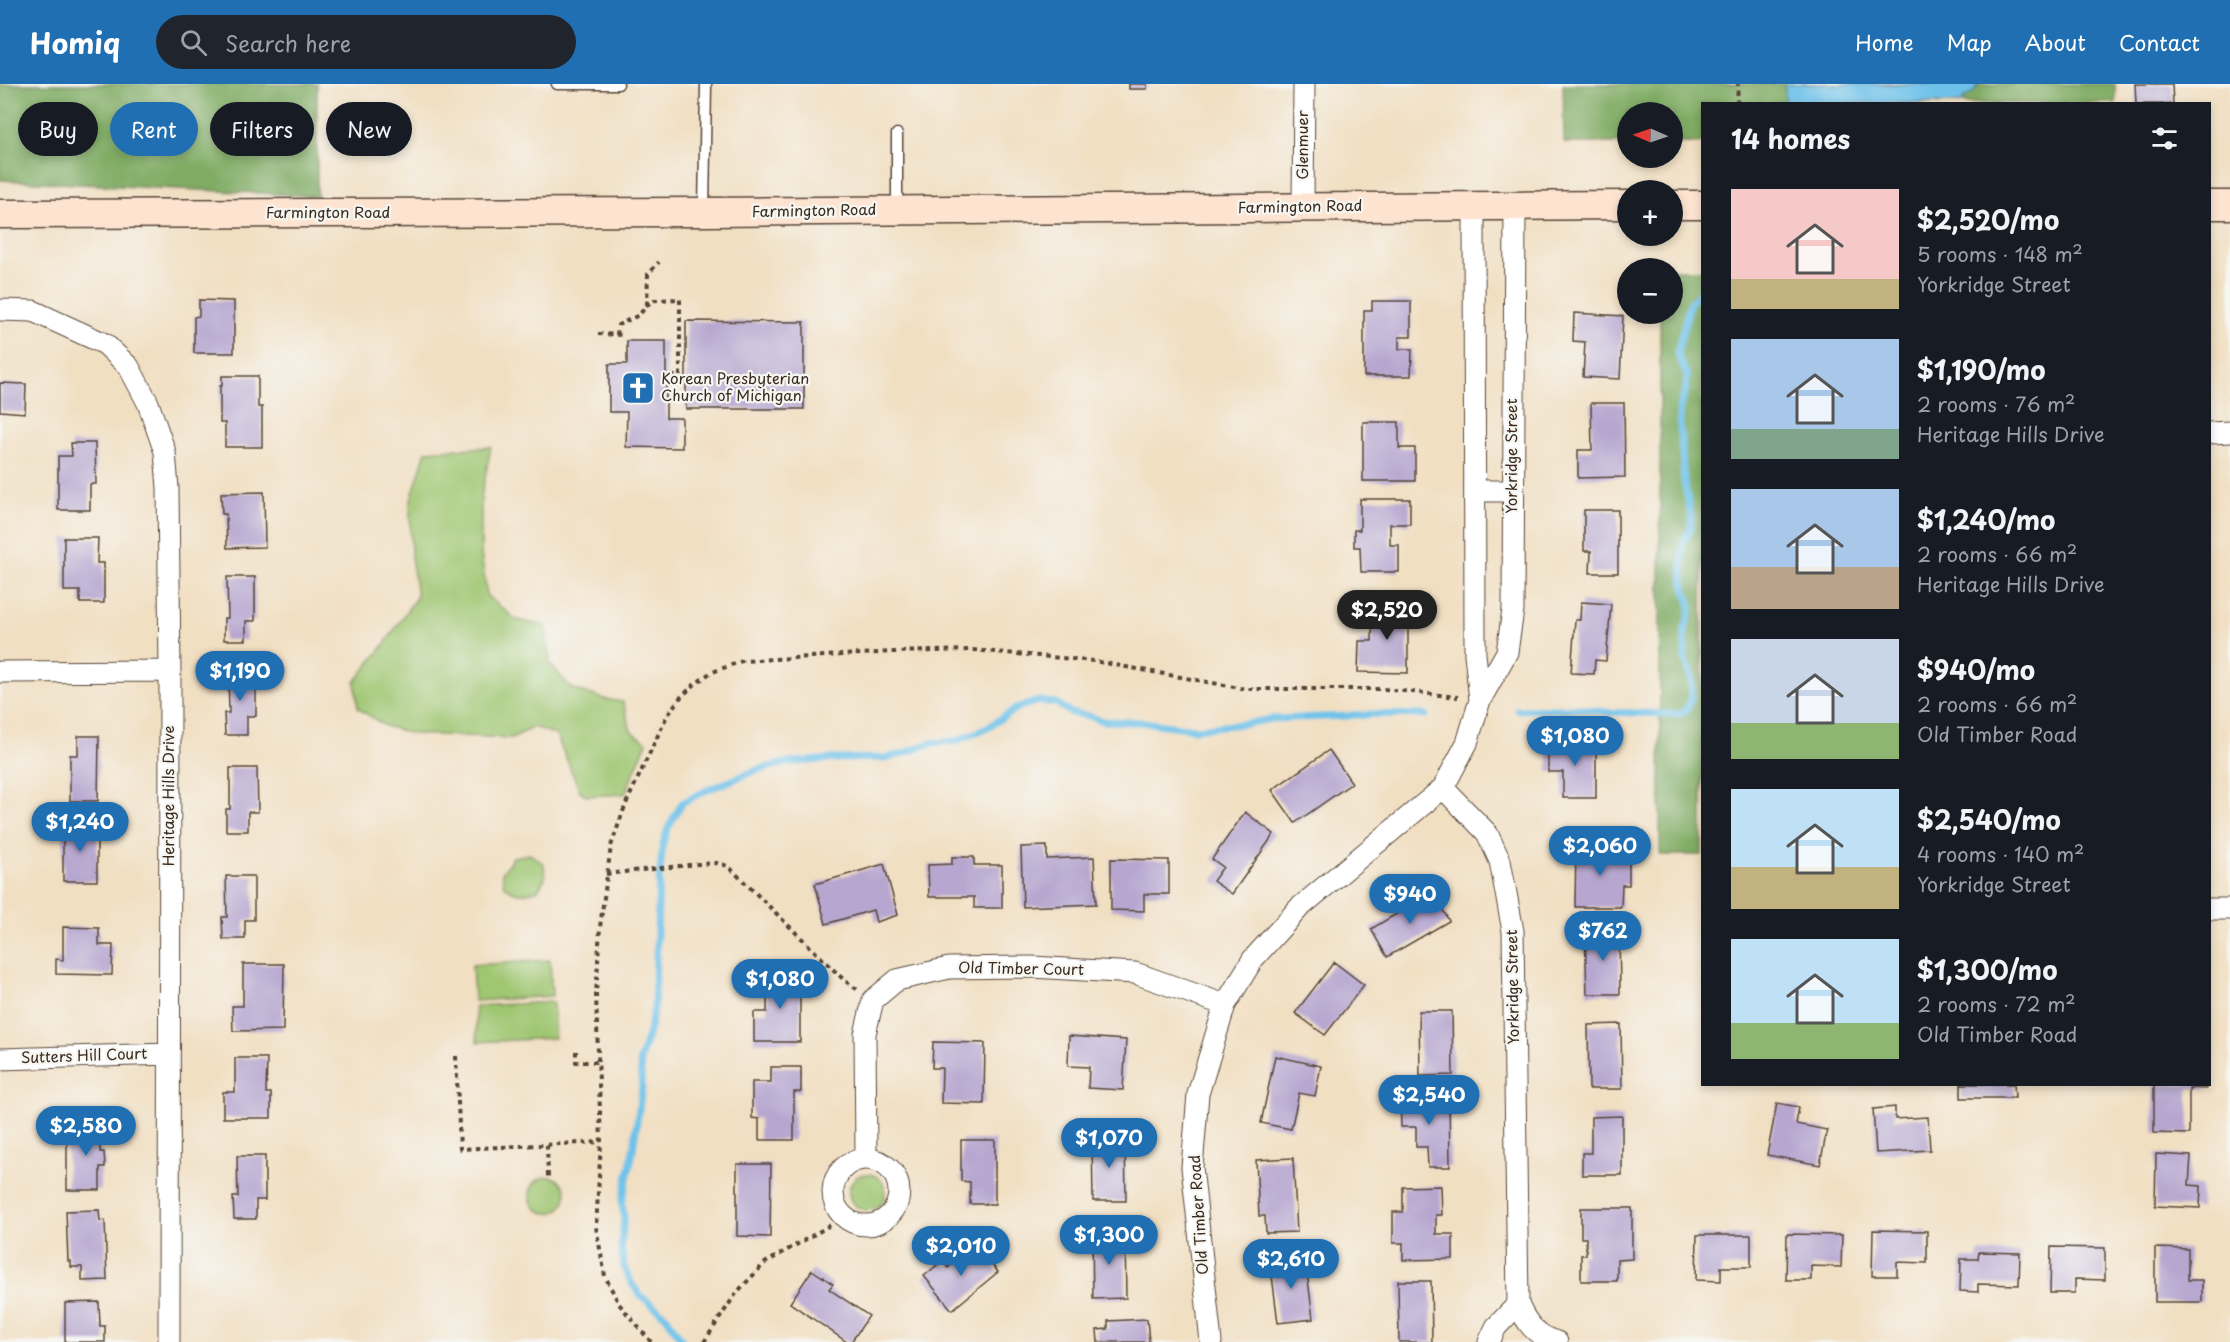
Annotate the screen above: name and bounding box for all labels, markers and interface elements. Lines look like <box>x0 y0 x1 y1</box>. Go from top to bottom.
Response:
search box <box>156 15 576 69</box>
text: Homiq <box>30 21 120 64</box>
icon: search <box>177 26 210 59</box>
text: Search here <box>225 26 351 59</box>
text: Home <box>1855 26 1914 58</box>
text: Map <box>1947 26 1992 58</box>
text: About <box>2025 26 2086 58</box>
text: Contact <box>2119 26 2200 58</box>
chip: Buy <box>18 102 98 156</box>
chip: Rent <box>110 102 198 156</box>
chip: Filters <box>210 102 314 156</box>
chip: New <box>326 102 412 156</box>
north arrow <box>1617 102 1683 168</box>
map controls <box>1617 102 1683 324</box>
street label: Glenmuer <box>1290 110 1313 180</box>
text: 14 homes <box>1731 119 1850 158</box>
icon: filters <box>2148 122 2181 155</box>
button: + <box>1617 180 1683 246</box>
street label: Farmington Road <box>1237 193 1362 218</box>
street label: Farmington Road <box>751 197 876 222</box>
street label: Farmington Road <box>266 200 390 223</box>
text: $2,520/mo <box>1917 200 2059 239</box>
icon: home <box>1779 213 1851 285</box>
text: 5 rooms · 148 m² <box>1917 239 2083 269</box>
button: − <box>1617 258 1683 324</box>
text: Yorkridge Street <box>1917 269 2071 299</box>
text: $1,190/mo <box>1917 350 2045 389</box>
icon: home <box>1779 363 1851 435</box>
place label: Korean Presbyterian Church of Michigan <box>661 366 809 406</box>
church icon: Korean Presbyterian Church of Michigan <box>620 370 656 406</box>
text: 2 rooms · 76 m² <box>1917 389 2075 419</box>
street label: Yorkridge Street <box>1499 398 1522 514</box>
text: Heritage Hills Drive <box>1917 419 2105 449</box>
text: $1,240/mo <box>1917 500 2055 539</box>
icon: home <box>1779 513 1851 585</box>
text: 2 rooms · 66 m² <box>1917 539 2077 569</box>
text: Heritage Hills Drive <box>1917 569 2105 599</box>
pin: $2,520 <box>1338 590 1436 641</box>
text: $2,520 <box>1351 594 1423 624</box>
text: $940/mo <box>1917 650 2035 689</box>
pin: $1,190 <box>191 651 289 702</box>
text: $1,190 <box>209 655 271 685</box>
icon: home <box>1779 663 1851 735</box>
text: 2 rooms · 66 m² <box>1917 689 2077 719</box>
pin: $1,080 <box>1526 716 1624 767</box>
text: Old Timber Road <box>1917 719 2077 749</box>
text: $1,080 <box>1541 720 1609 750</box>
street label: Heritage Hills Drive <box>156 726 179 866</box>
text: $2,540/mo <box>1917 800 2061 839</box>
pin: $1,240 <box>31 802 129 853</box>
text: $1,240 <box>46 806 114 836</box>
icon: home <box>1779 813 1851 885</box>
pin: $2,060 <box>1551 826 1649 877</box>
text: $2,060 <box>1563 830 1637 860</box>
text: 4 rooms · 140 m² <box>1917 839 2084 869</box>
text: Yorkridge Street <box>1917 869 2071 899</box>
pin: $940 <box>1374 874 1446 925</box>
text: $940 <box>1383 878 1437 908</box>
pin: $762 <box>1567 911 1639 962</box>
text: $762 <box>1578 915 1628 945</box>
street label: Yorkridge Street <box>1499 929 1524 1045</box>
text: $1,300/mo <box>1917 950 2057 989</box>
street label: Old Timber Court <box>958 955 1084 980</box>
pin: $1,080 <box>731 959 829 1010</box>
text: $1,080 <box>746 963 814 993</box>
icon: home <box>1779 963 1851 1035</box>
text: 2 rooms · 72 m² <box>1917 989 2076 1019</box>
text: Old Timber Road <box>1917 1019 2077 1049</box>
street label: Sutters Hill Court <box>20 1041 148 1068</box>
pin: $2,540 <box>1380 1075 1478 1126</box>
text: $2,540 <box>1392 1079 1466 1109</box>
pin: $2,580 <box>37 1106 135 1157</box>
text: $2,580 <box>50 1110 122 1140</box>
pin: $1,070 <box>1060 1118 1158 1169</box>
text: $1,070 <box>1075 1122 1143 1152</box>
street label: Old Timber Road <box>1182 1154 1213 1276</box>
pin: $1,300 <box>1060 1215 1158 1266</box>
text: $1,300 <box>1074 1219 1144 1249</box>
pin: $2,010 <box>912 1226 1010 1277</box>
text: $2,010 <box>926 1230 996 1260</box>
pin: $2,610 <box>1242 1239 1340 1290</box>
text: $2,610 <box>1257 1243 1325 1273</box>

